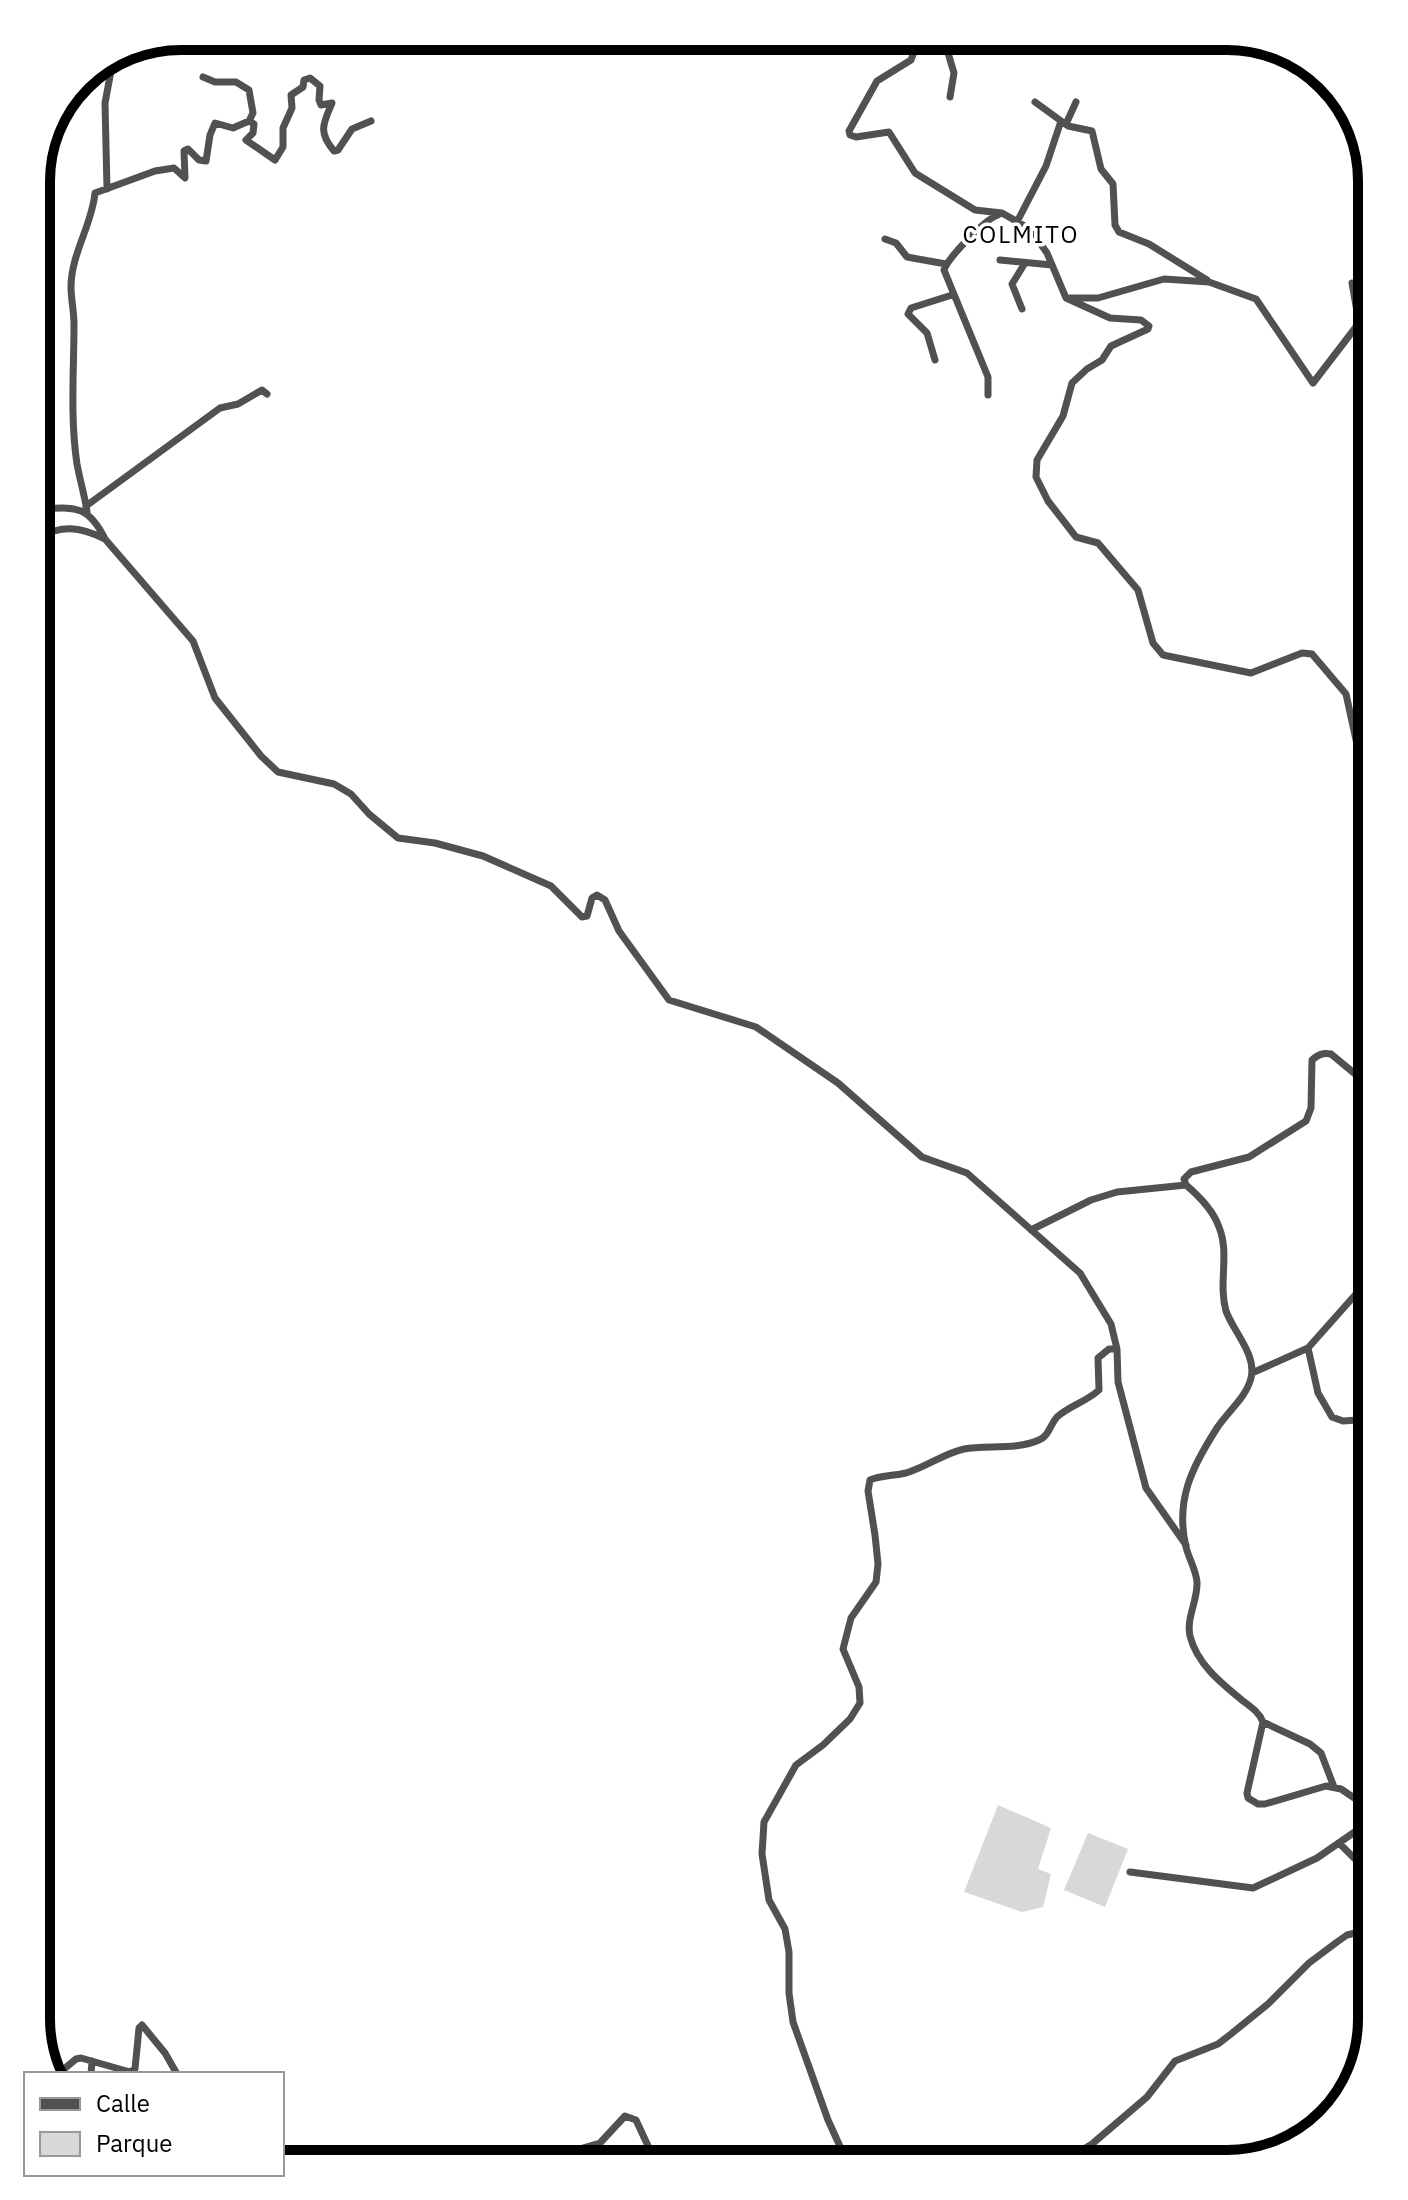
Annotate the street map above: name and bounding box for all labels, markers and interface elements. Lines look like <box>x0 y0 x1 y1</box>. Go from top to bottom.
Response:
district label: COLMITO <box>963 218 1079 250</box>
legend <box>24 2072 284 2176</box>
text: Calle <box>96 2087 150 2119</box>
text: Parque <box>96 2127 173 2159</box>

